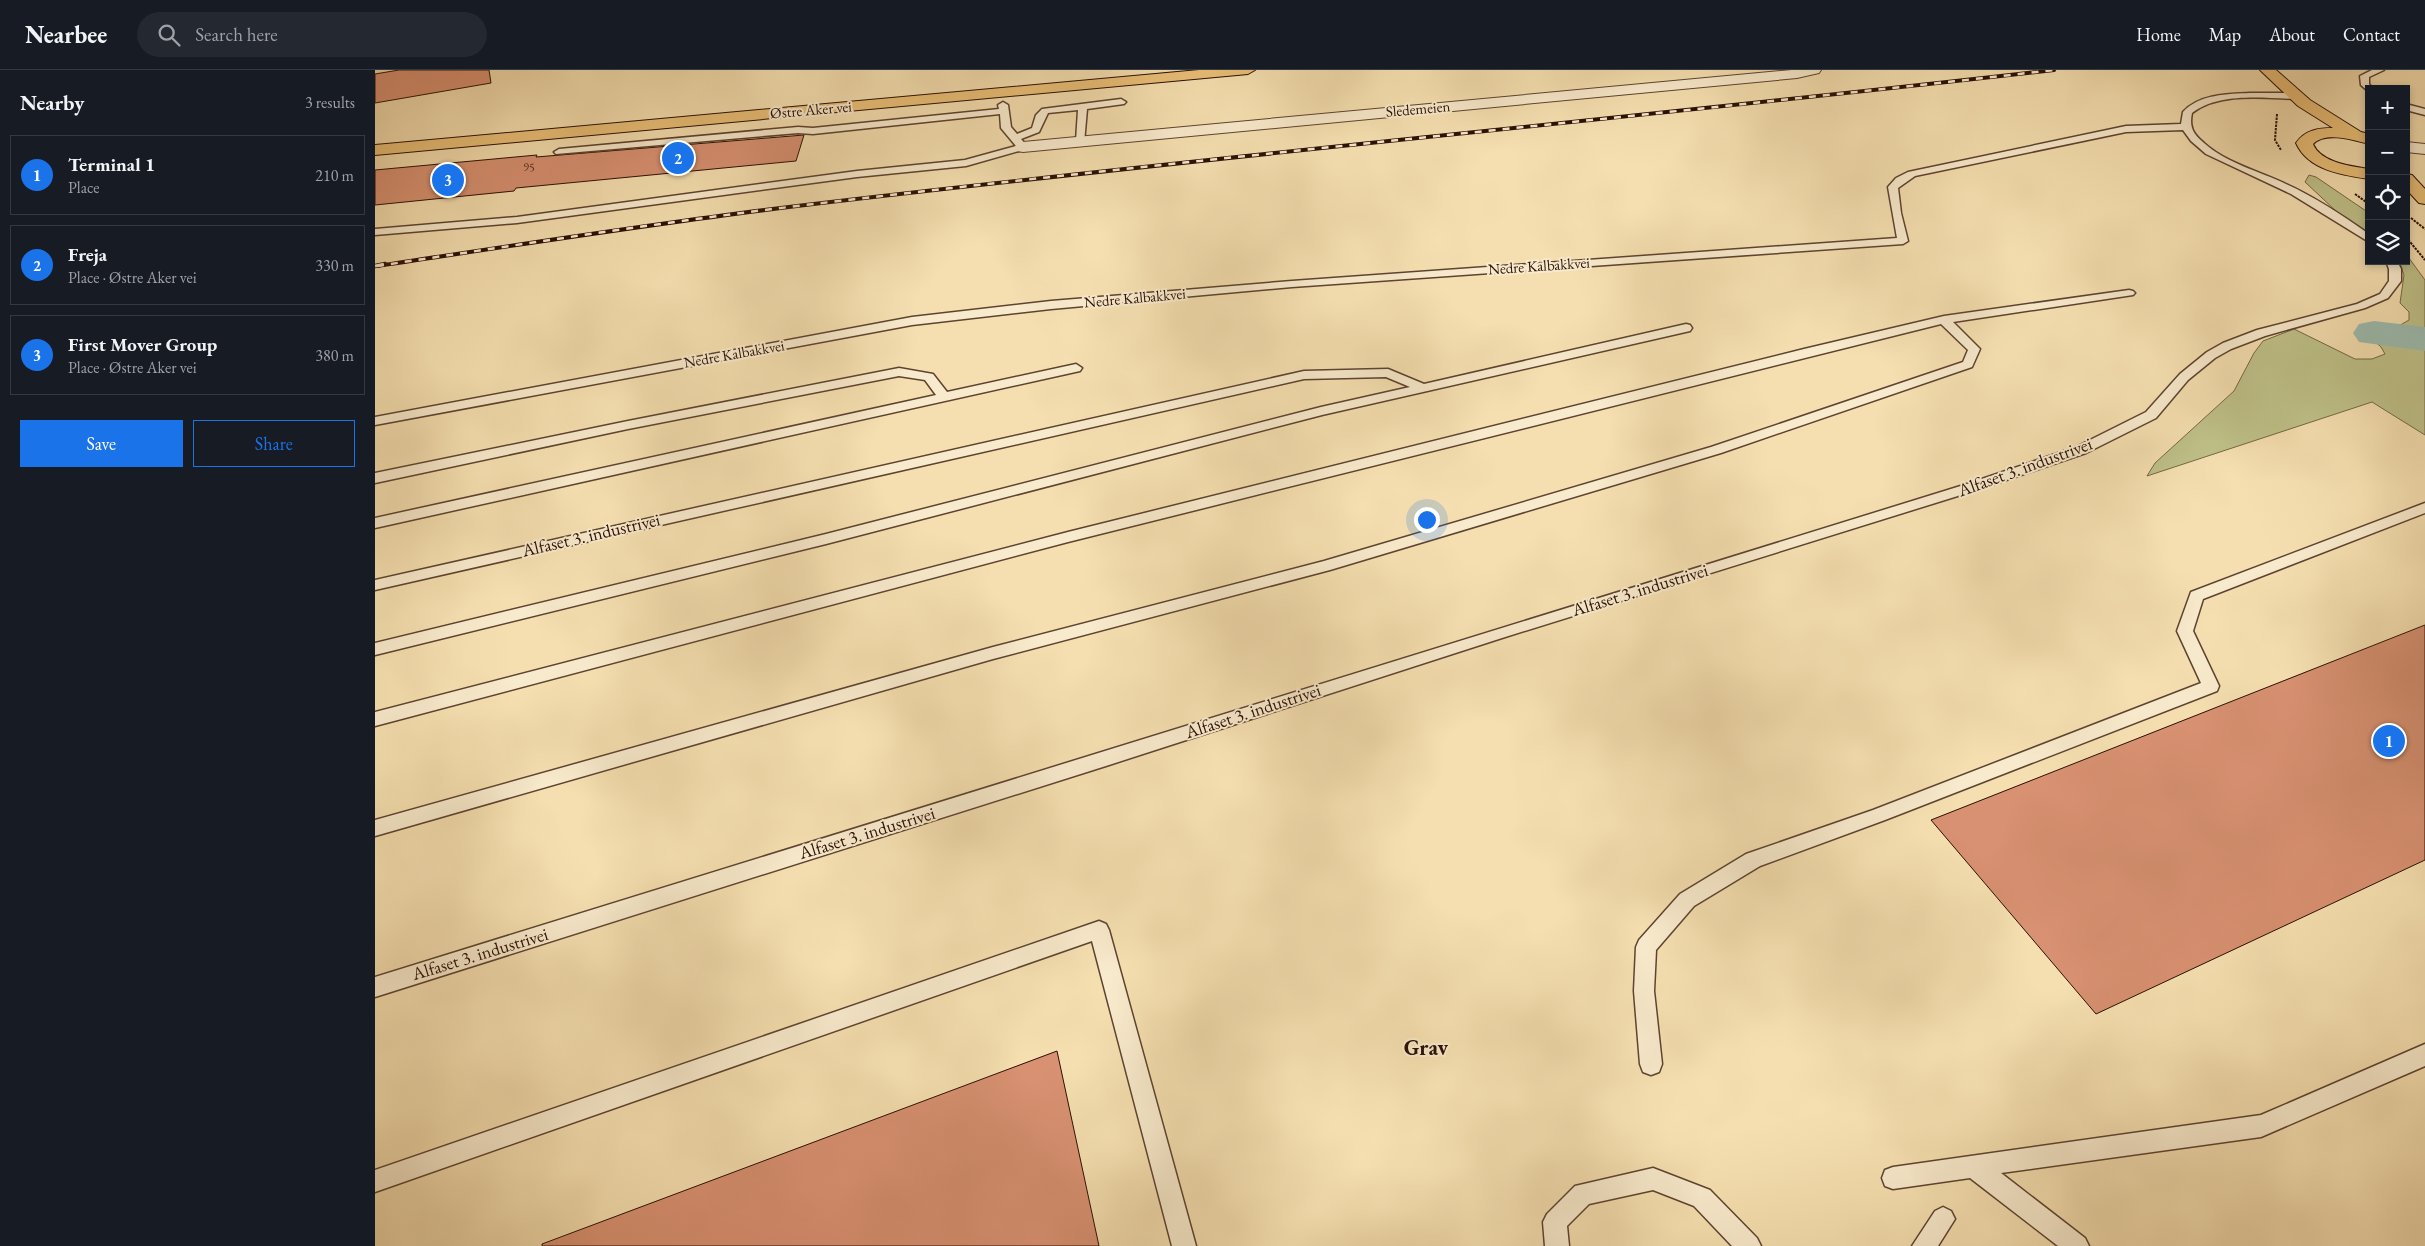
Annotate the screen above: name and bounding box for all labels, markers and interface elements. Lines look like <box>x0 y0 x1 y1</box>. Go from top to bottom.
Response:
search box <box>137 12 487 57</box>
text: Nearbee <box>25 19 107 50</box>
icon: search <box>155 21 183 49</box>
text: Search here <box>195 22 278 47</box>
text: Home <box>2136 23 2181 46</box>
text: Map <box>2209 23 2241 46</box>
text: About <box>2269 23 2315 46</box>
text: Contact <box>2343 23 2400 46</box>
map controls <box>2365 85 2410 265</box>
button: + <box>2365 85 2410 130</box>
text: Nearby <box>20 89 84 116</box>
text: 3 results <box>305 92 355 113</box>
street label: Østre Aker vei <box>769 96 853 123</box>
street label: Sledemeien <box>1385 96 1451 121</box>
button: − <box>2365 130 2410 175</box>
pin: 2 <box>662 139 694 177</box>
text: Terminal 1 <box>68 152 155 177</box>
house number: 95 <box>523 159 535 175</box>
pin: 3 <box>432 161 464 199</box>
text: 1 <box>33 165 41 186</box>
text: 210 m <box>315 165 354 186</box>
button: locate <box>2365 175 2410 220</box>
text: Place <box>68 177 100 198</box>
button: layers <box>2365 220 2410 265</box>
text: Freja <box>68 242 107 267</box>
street label: Nedre Kalbakkvei <box>1487 252 1591 279</box>
text: 2 <box>33 255 41 276</box>
text: 330 m <box>315 255 354 276</box>
text: Place · Østre Aker vei <box>68 267 197 288</box>
street label: Nedre Kalbakkvei <box>1083 284 1187 311</box>
text: First Mover Group <box>68 332 217 357</box>
street label: Nedre Kalbakkvei <box>682 335 786 372</box>
text: 3 <box>33 345 41 366</box>
text: 380 m <box>315 345 354 366</box>
text: Place · Østre Aker vei <box>68 357 197 378</box>
button: Save <box>20 420 183 467</box>
button: Share <box>193 420 355 467</box>
street label: Alfaset 3. industrivei <box>1954 431 2096 502</box>
street label: Alfaset 3. industrivei <box>519 507 663 562</box>
your location <box>1414 507 1440 533</box>
street label: Alfaset 3. industrivei <box>1568 558 1711 621</box>
street label: Alfaset 3. industrivei <box>1181 678 1324 744</box>
pin: 1 <box>2373 722 2405 760</box>
street label: Alfaset 3. industrivei <box>795 801 938 864</box>
street label: Alfaset 3. industrivei <box>408 922 551 985</box>
district label: Grav <box>1404 1033 1449 1062</box>

